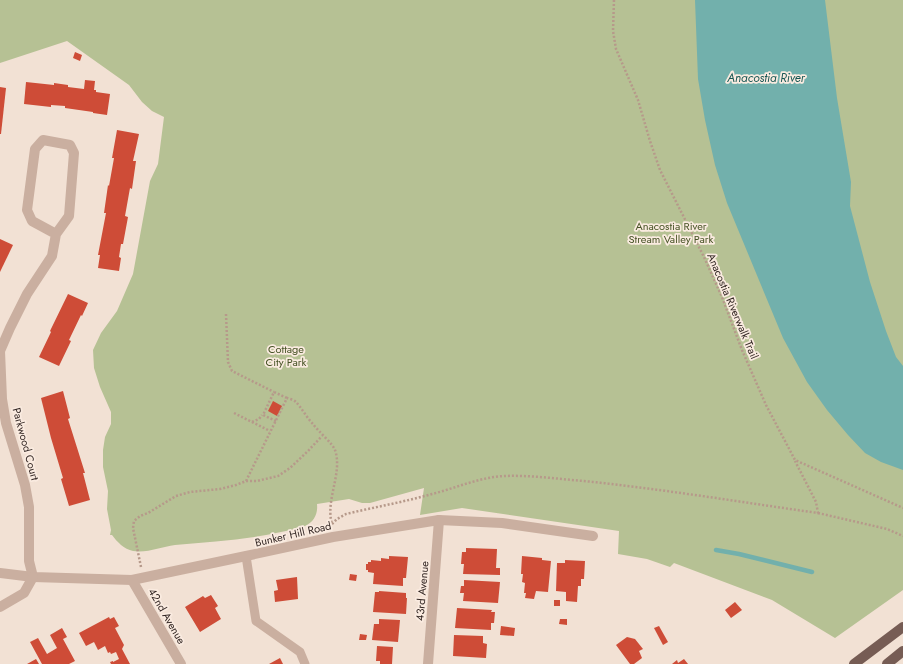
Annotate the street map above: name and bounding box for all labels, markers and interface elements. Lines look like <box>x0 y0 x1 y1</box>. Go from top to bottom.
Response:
water label: Anacostia River <box>726 69 806 87</box>
park label: Anacostia River Stream Valley Park <box>629 218 714 247</box>
street label: Anacostia Riverwalk Trail <box>703 251 763 361</box>
park label: Cottage City Park <box>266 341 307 370</box>
street label: Parkwood Court <box>9 406 43 482</box>
street label: Bunker Hill Road <box>253 517 333 551</box>
street label: 43rd Avenue <box>411 560 433 622</box>
street label: 42nd Avenue <box>144 585 190 647</box>

